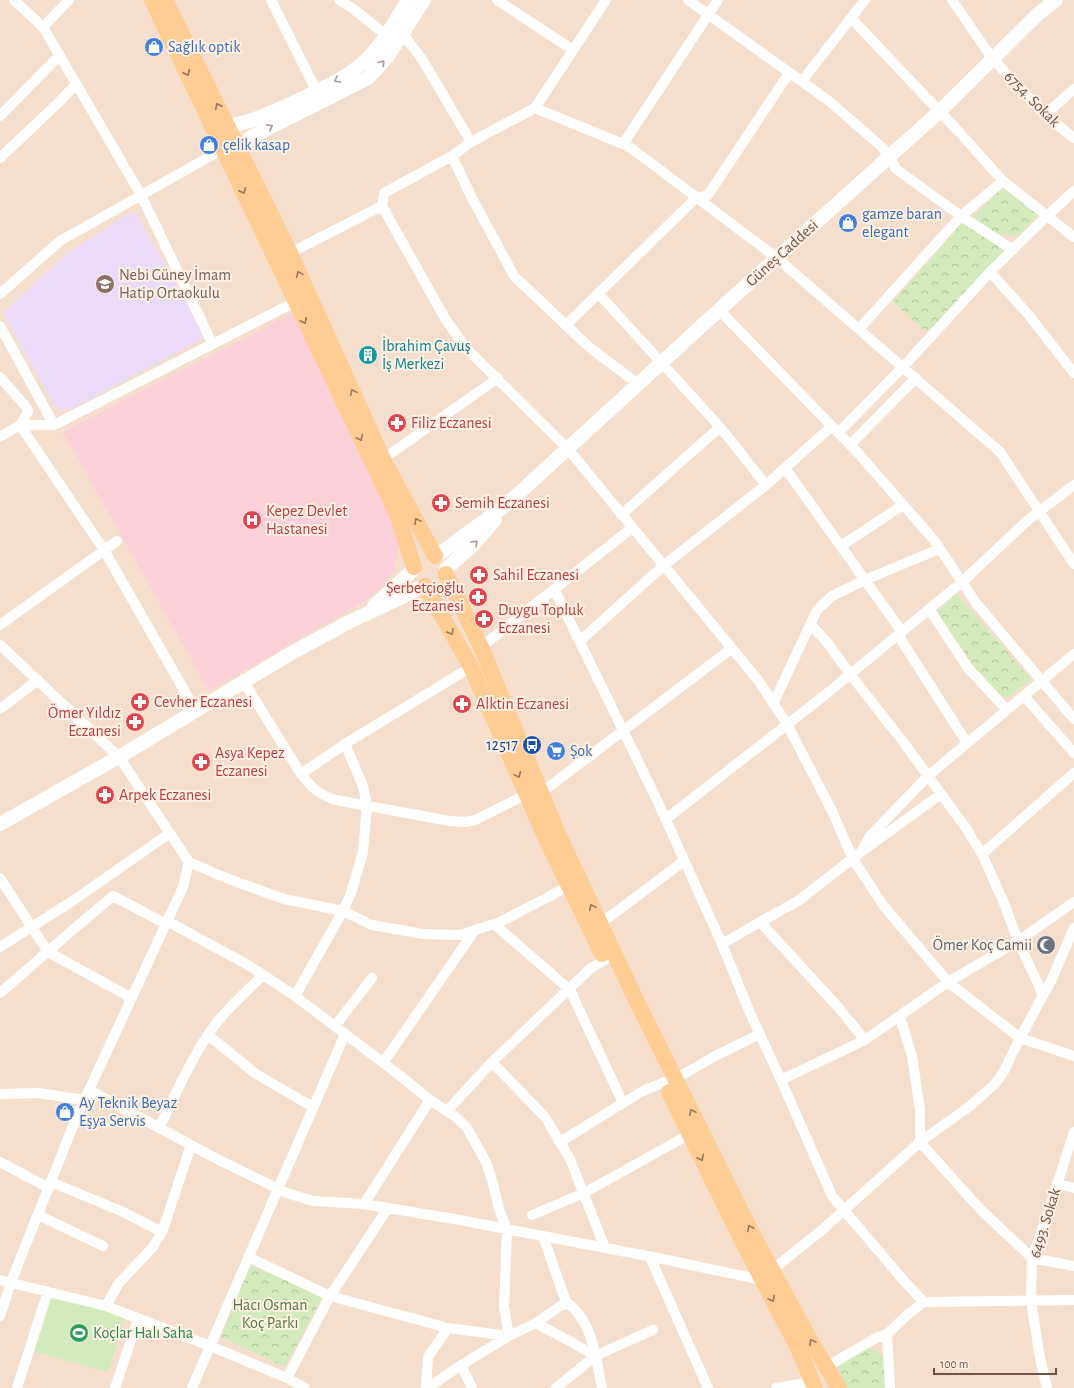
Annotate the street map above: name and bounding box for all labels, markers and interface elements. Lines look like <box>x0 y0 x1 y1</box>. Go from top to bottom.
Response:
shop icon: Sağlık optik <box>143 36 165 58</box>
place label: Sağlık optik <box>168 39 241 55</box>
one-way arrow <box>378 61 385 68</box>
street label: 6754. Sokak <box>1001 68 1063 130</box>
one-way arrow <box>182 69 190 76</box>
one-way arrow <box>334 76 341 83</box>
one-way arrow <box>215 103 223 111</box>
one-way arrow <box>266 124 273 132</box>
shop icon: çelik kasap <box>198 134 220 156</box>
place label: çelik kasap <box>223 137 290 153</box>
one-way arrow <box>238 186 246 194</box>
place label: gamze baran elegant <box>862 206 942 240</box>
shop icon: gamze baran elegant <box>837 212 859 234</box>
street label: Güneş Caddesi <box>743 217 821 289</box>
place label: Nebi Güney İmam Hatip Ortaokulu <box>119 265 231 301</box>
one-way arrow <box>296 270 304 278</box>
school or university icon: Nebi Güney İmam Hatip Ortaokulu <box>94 273 116 295</box>
one-way arrow <box>299 317 307 324</box>
place label: İbrahim Çavuş İş Merkezi <box>382 336 471 372</box>
building icon: İbrahim Çavuş İş Merkezi <box>357 344 379 366</box>
one-way arrow <box>350 389 358 396</box>
pharmacy icon: Filiz Eczanesi <box>386 412 408 434</box>
place label: Filiz Eczanesi <box>411 415 492 431</box>
one-way arrow <box>355 434 363 441</box>
pharmacy icon: Semih Eczanesi <box>430 492 452 514</box>
place label: Semih Eczanesi <box>455 495 550 511</box>
place label: Kepez Devlet Hastanesi <box>266 503 347 537</box>
hospital icon: Kepez Devlet Hastanesi <box>241 509 263 531</box>
one-way arrow <box>414 518 421 525</box>
one-way arrow <box>470 540 478 548</box>
pharmacy icon: Sahil Eczanesi <box>468 564 490 586</box>
place label: Sahil Eczanesi <box>493 567 579 583</box>
place label: Şerbetçioğlu Eczanesi <box>386 580 464 614</box>
pharmacy icon: Şerbetçioğlu Eczanesi <box>467 586 489 608</box>
place label: Duygu Topluk Eczanesi <box>498 602 584 636</box>
pharmacy icon: Duygu Topluk Eczanesi <box>473 608 495 630</box>
one-way arrow <box>447 628 454 635</box>
pharmacy icon: Cevher Eczanesi <box>129 691 151 713</box>
pharmacy icon: Alktin Eczanesi <box>451 693 473 715</box>
place label: Cevher Eczanesi <box>154 694 252 710</box>
place label: Alktin Eczanesi <box>476 696 569 712</box>
place label: Ömer Yıldız Eczanesi <box>48 703 121 739</box>
pharmacy icon: Ömer Yıldız Eczanesi <box>124 711 146 733</box>
bus stop icon: 12517 <box>521 734 543 756</box>
place label: 12517 <box>486 737 518 753</box>
supermarket icon: Şok <box>545 740 567 762</box>
place label: Şok <box>570 743 593 759</box>
place label: Asya Kepez Eczanesi <box>215 745 285 779</box>
pharmacy icon: Asya Kepez Eczanesi <box>190 751 212 773</box>
one-way arrow <box>514 772 522 779</box>
pharmacy icon: Arpek Eczanesi <box>94 784 116 806</box>
place label: Arpek Eczanesi <box>119 787 211 803</box>
one-way arrow <box>589 903 597 911</box>
mosque icon: Ömer Koç Camii <box>1035 934 1057 956</box>
place label: Ömer Koç Camii <box>933 935 1032 953</box>
place label: Ay Teknik Beyaz Eşya Servis <box>79 1095 178 1130</box>
shop icon: Ay Teknik Beyaz Eşya Servis <box>54 1101 76 1123</box>
one-way arrow <box>689 1109 697 1116</box>
one-way arrow <box>696 1153 704 1161</box>
street label: 6493. Sokak <box>1027 1185 1063 1260</box>
one-way arrow <box>747 1225 755 1232</box>
one-way arrow <box>767 1295 775 1302</box>
park label: Hacı Osman Koç Parkı <box>232 1297 308 1331</box>
sports icon: Koçlar Halı Saha <box>68 1322 90 1344</box>
place label: Koçlar Halı Saha <box>93 1325 193 1341</box>
one-way arrow <box>809 1339 816 1346</box>
scale bar <box>934 1350 1056 1376</box>
text: 100 m <box>940 1358 968 1370</box>

